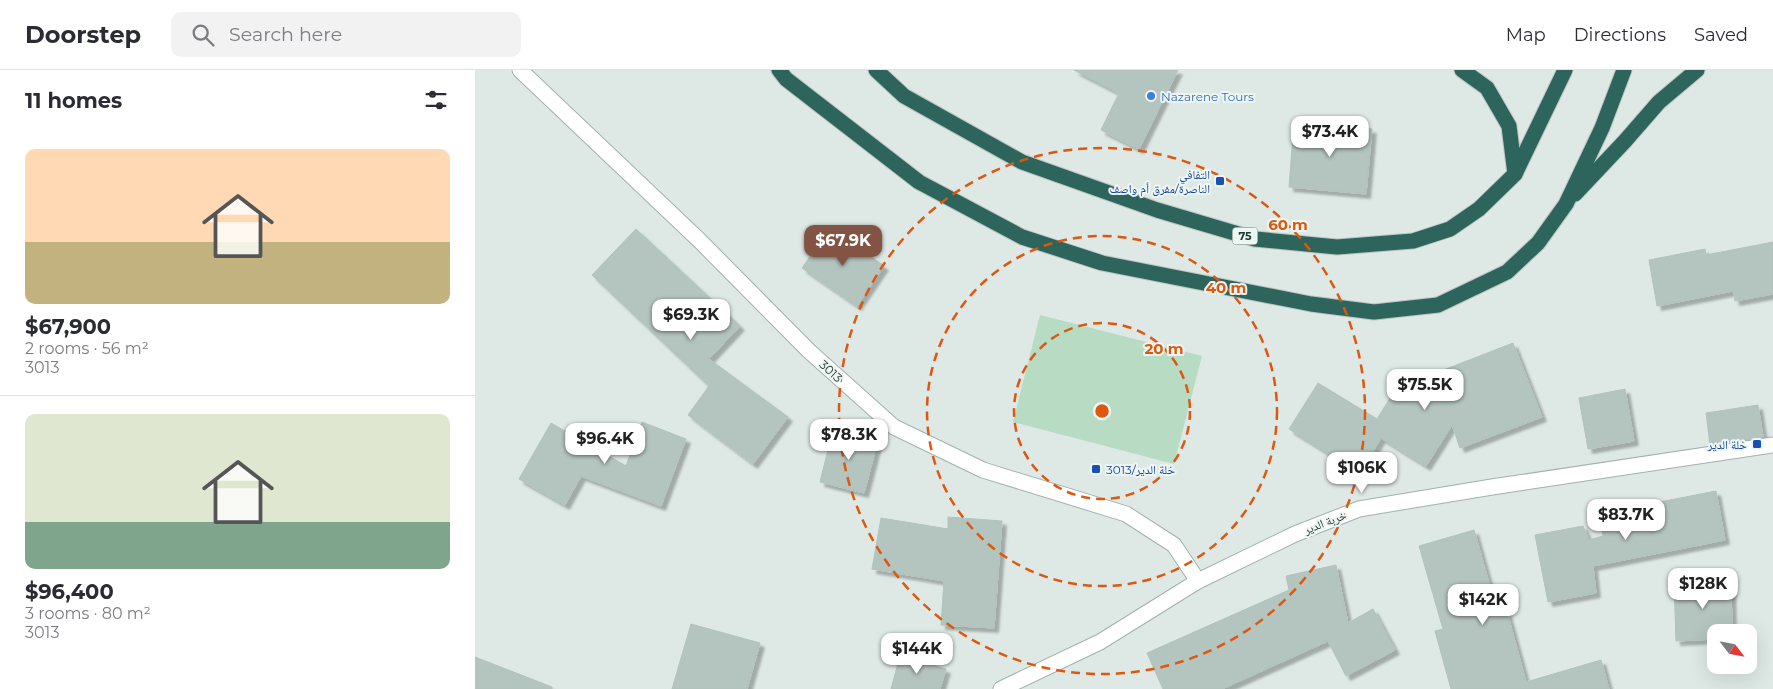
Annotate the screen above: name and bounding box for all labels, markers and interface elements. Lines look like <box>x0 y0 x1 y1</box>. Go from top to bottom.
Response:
search box <box>171 12 521 57</box>
text: Doorstep <box>25 20 141 49</box>
icon: search <box>189 21 217 49</box>
text: Search here <box>229 23 342 46</box>
text: Map <box>1506 24 1546 46</box>
text: Directions <box>1574 24 1666 46</box>
text: Saved <box>1694 24 1748 46</box>
icon: filters <box>422 86 450 114</box>
text: 11 homes <box>25 88 122 113</box>
place label: Nazarene Tours <box>1161 89 1254 104</box>
marker: Nazarene Tours <box>1145 90 1157 102</box>
pin: $73.4K <box>1289 116 1371 158</box>
text: $73.4K <box>1302 122 1358 141</box>
place label: التفافي الناصرة/مفرق أم واصف <box>1109 167 1210 197</box>
marker: التفافي الناصرة/مفرق أم واصف <box>1214 175 1226 187</box>
icon: home <box>193 181 283 271</box>
text: 60 m <box>1268 215 1308 234</box>
pin: $67.9K <box>802 224 884 267</box>
road number: 75 <box>1233 228 1257 245</box>
text: $67.9K <box>815 231 871 250</box>
text: 40 m <box>1206 278 1246 297</box>
pin: $69.3K <box>650 298 732 341</box>
text: $69.3K <box>663 305 719 324</box>
text: $67,900 <box>25 314 111 339</box>
text: 2 rooms · 56 m² <box>25 339 149 358</box>
text: 20 m <box>1144 339 1184 358</box>
street label: 3013 <box>816 357 846 385</box>
text: 3013 <box>25 358 59 377</box>
pin: $75.5K <box>1384 368 1466 411</box>
text: $75.5K <box>1398 375 1452 394</box>
centre of rings <box>1093 402 1111 420</box>
pin: $78.3K <box>808 418 890 461</box>
pin: $96.4K <box>564 422 646 465</box>
text: $78.3K <box>821 425 877 444</box>
text: $96.4K <box>576 429 634 448</box>
place label: خلة الدير <box>1707 437 1747 452</box>
marker: خلة الدير <box>1751 438 1763 450</box>
icon: home <box>193 447 283 537</box>
pin: $106K <box>1327 452 1397 494</box>
text: $106K <box>1337 458 1387 477</box>
place label: 3013/خلة الدير <box>1106 462 1175 477</box>
marker: 3013/خلة الدير <box>1090 463 1102 475</box>
pin: $83.7K <box>1585 498 1667 541</box>
text: $83.7K <box>1598 505 1654 524</box>
street label: خربة الدير <box>1301 507 1349 538</box>
pin: $128K <box>1668 568 1738 610</box>
text: $128K <box>1679 574 1727 593</box>
text: $96,400 <box>25 579 114 604</box>
pin: $142K <box>1448 584 1518 626</box>
text: $142K <box>1459 590 1507 609</box>
text: 3 rooms · 80 m² <box>25 604 151 623</box>
text: 3013 <box>25 623 59 642</box>
north arrow <box>1707 624 1757 674</box>
map controls <box>1707 624 1757 674</box>
pin: $144K <box>882 632 952 675</box>
text: $144K <box>892 639 942 658</box>

